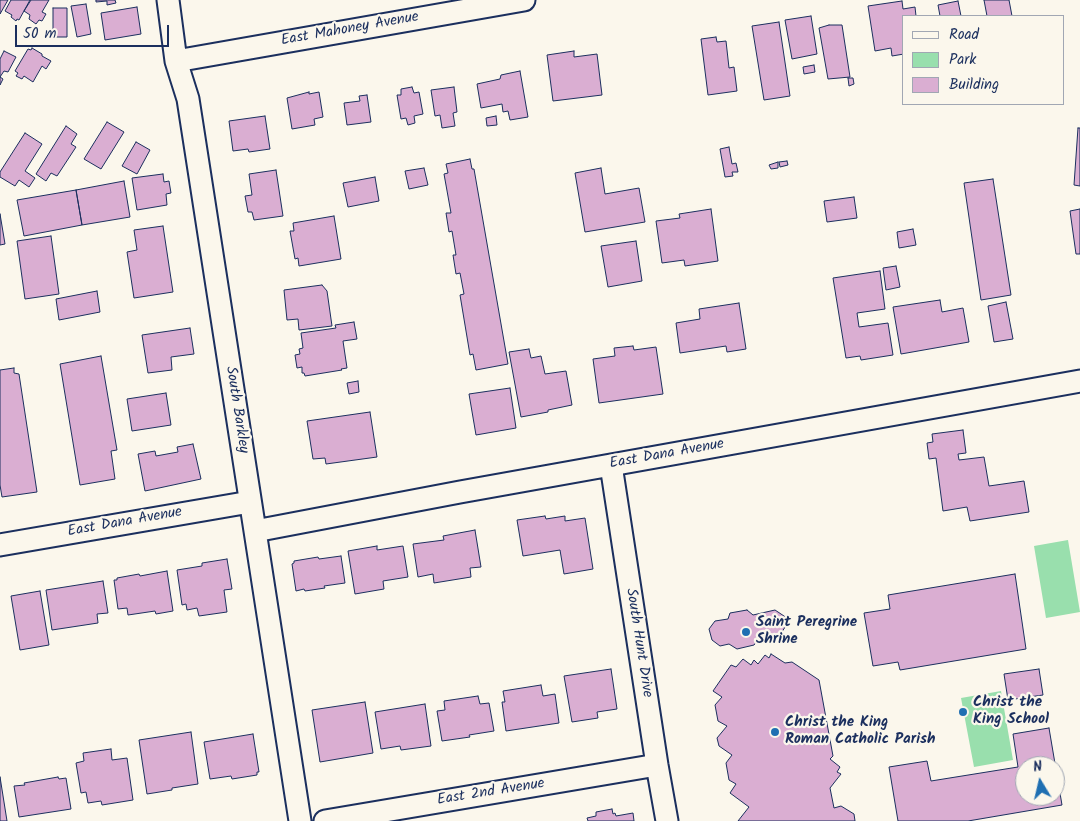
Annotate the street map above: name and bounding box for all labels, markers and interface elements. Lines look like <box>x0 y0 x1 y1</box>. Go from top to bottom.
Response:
street label: East Mahoney Avenue <box>280 9 420 51</box>
scale bar <box>18 15 171 47</box>
legend <box>902 15 1065 105</box>
text: 50 m <box>23 22 57 46</box>
text: Road <box>949 23 979 47</box>
text: Park <box>949 48 976 72</box>
text: Building <box>949 73 999 97</box>
street label: South Barkley <box>220 365 252 455</box>
street label: East Dana Avenue <box>608 436 726 474</box>
street label: East Dana Avenue <box>66 504 184 542</box>
street label: South Hunt Drive <box>620 587 656 699</box>
place label: Saint Peregrine Shrine <box>756 614 857 649</box>
marker: Saint Peregrine Shrine <box>740 626 752 638</box>
place label: Christ the King School <box>973 694 1049 729</box>
marker: Christ the King School <box>957 706 969 718</box>
place label: Christ the King Roman Catholic Parish <box>785 714 935 749</box>
marker: Christ the King Roman Catholic Parish <box>769 726 781 738</box>
north arrow <box>1015 756 1065 806</box>
text: N <box>1032 756 1044 779</box>
street label: East 2nd Avenue <box>436 776 546 810</box>

